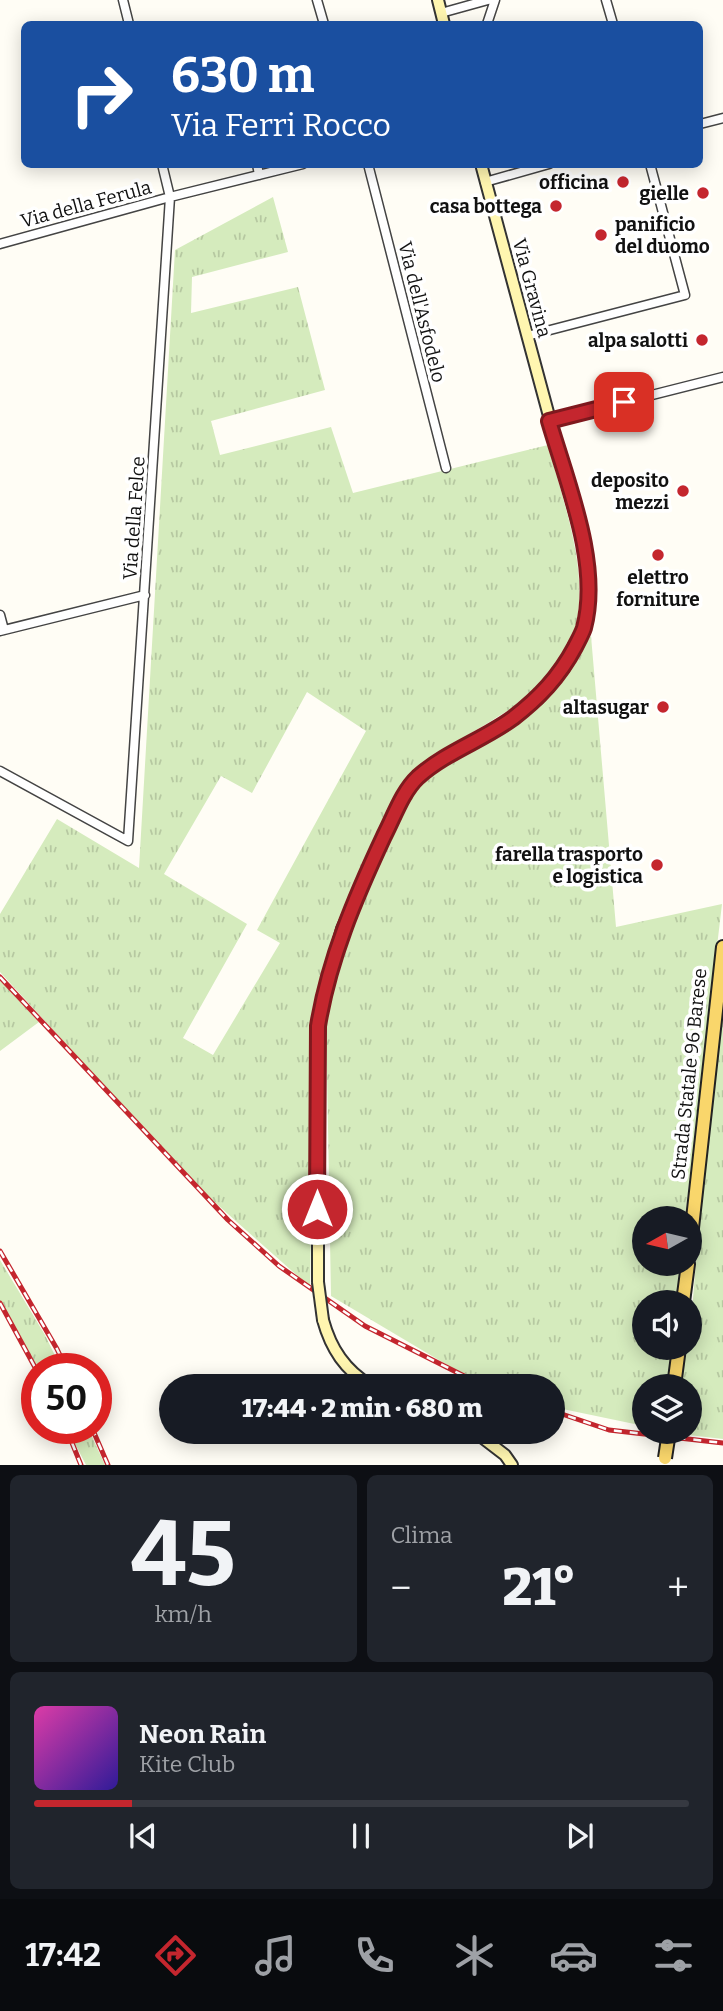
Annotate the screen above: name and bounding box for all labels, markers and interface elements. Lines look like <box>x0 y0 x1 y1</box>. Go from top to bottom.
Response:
text: 630 m <box>171 46 315 105</box>
icon: right <box>56 49 147 140</box>
text: Via Ferri Rocco <box>171 106 391 144</box>
place label: officina <box>539 171 609 194</box>
marker: officina <box>615 174 631 190</box>
street label: Via della Ferula <box>18 175 154 232</box>
place label: gielle <box>640 182 689 205</box>
marker: gielle <box>695 185 711 201</box>
place label: casa bottega <box>430 195 542 218</box>
marker: casa bottega <box>548 198 564 214</box>
place label: panificio del duomo <box>615 213 710 258</box>
marker: panificio del duomo <box>593 227 609 243</box>
street label: Via Gravina <box>508 236 556 341</box>
street label: Via dell'Asfodelo <box>393 239 451 385</box>
place label: alpa salotti <box>588 329 688 352</box>
marker: alpa salotti <box>694 332 710 348</box>
pin <box>594 372 654 432</box>
icon: arrive <box>605 383 643 421</box>
street label: Via della Felce <box>118 455 150 581</box>
place label: deposito mezzi <box>591 469 669 514</box>
marker: deposito mezzi <box>675 483 691 499</box>
marker: elettro forniture <box>650 547 666 563</box>
place label: elettro forniture <box>616 566 700 611</box>
place label: altasugar <box>563 696 649 719</box>
marker: altasugar <box>655 699 671 715</box>
place label: farella trasporto e logistica <box>495 843 643 888</box>
marker: farella trasporto e logistica <box>649 857 665 873</box>
street label: Strada Statale 96 Barese <box>666 967 712 1181</box>
position arrow <box>280 1172 354 1246</box>
north arrow <box>632 1206 702 1276</box>
map controls <box>632 1206 702 1444</box>
button: sound <box>632 1290 702 1360</box>
speed limit sign: 50 <box>21 1353 112 1444</box>
button: layers <box>632 1374 702 1444</box>
text: 17:44 · 2 min · 680 m <box>241 1393 483 1424</box>
text: 45 <box>131 1500 236 1609</box>
text: Clima <box>391 1521 453 1549</box>
text: 21° <box>503 1556 576 1619</box>
text: − <box>391 1565 411 1611</box>
text: + <box>667 1565 689 1611</box>
text: km/h <box>155 1600 212 1628</box>
text: Neon Rain <box>139 1719 266 1750</box>
text: Kite Club <box>139 1750 235 1778</box>
icon: previous <box>124 1817 162 1855</box>
icon: pause <box>342 1817 380 1855</box>
icon: next <box>561 1817 599 1855</box>
icon: directions <box>151 1931 200 1980</box>
icon: music <box>251 1931 300 1980</box>
icon: phone <box>350 1931 399 1980</box>
icon: climate <box>450 1931 499 1980</box>
icon: car <box>549 1931 598 1980</box>
icon: filters <box>649 1931 698 1980</box>
text: 17:42 <box>25 1936 101 1974</box>

